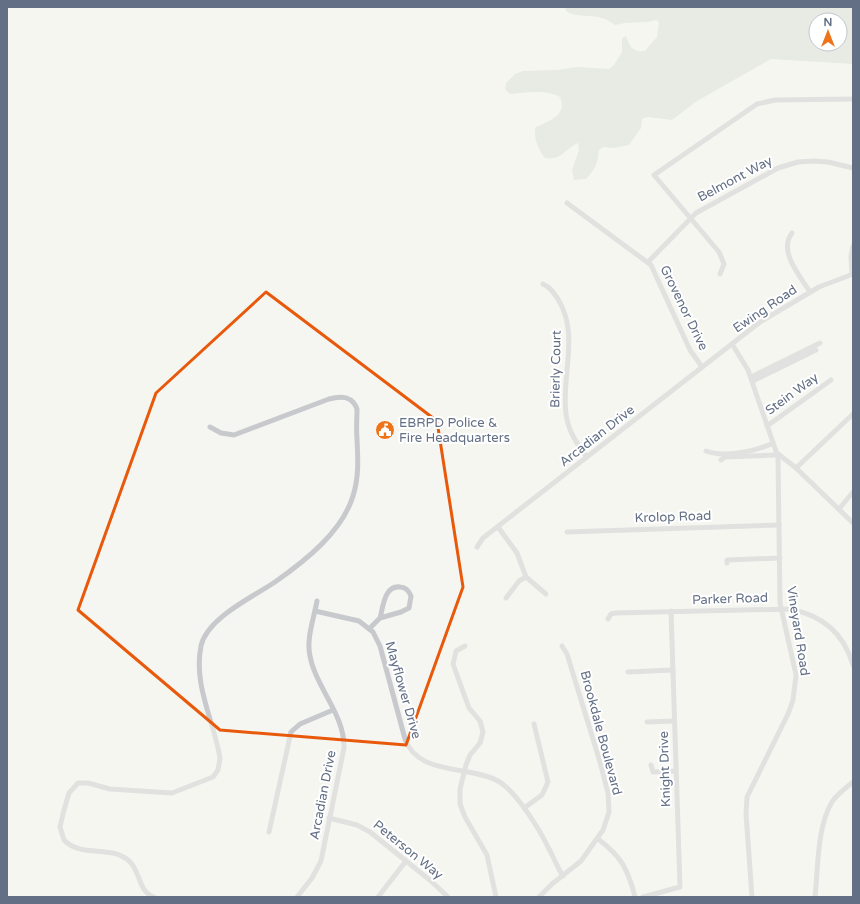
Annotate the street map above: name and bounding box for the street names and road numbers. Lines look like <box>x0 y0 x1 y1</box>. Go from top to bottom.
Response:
street label: Belmont Way <box>695 153 775 205</box>
street label: Grovenor Drive <box>656 263 712 353</box>
street label: Ewing Road <box>730 282 800 336</box>
street label: Brierly Court <box>547 330 565 408</box>
street label: Stein Way <box>763 370 822 418</box>
street label: Arcadian Drive <box>556 402 638 470</box>
street label: Krolop Road <box>634 508 712 526</box>
street label: Vineyard Road <box>783 585 813 677</box>
street label: Parker Road <box>692 590 768 608</box>
street label: Mayflower Drive <box>381 639 425 741</box>
street label: Brookdale Boulevard <box>577 669 625 797</box>
street label: Knight Drive <box>656 731 674 807</box>
street label: Arcadian Drive <box>306 749 340 841</box>
street label: Peterson Way <box>370 817 446 883</box>

